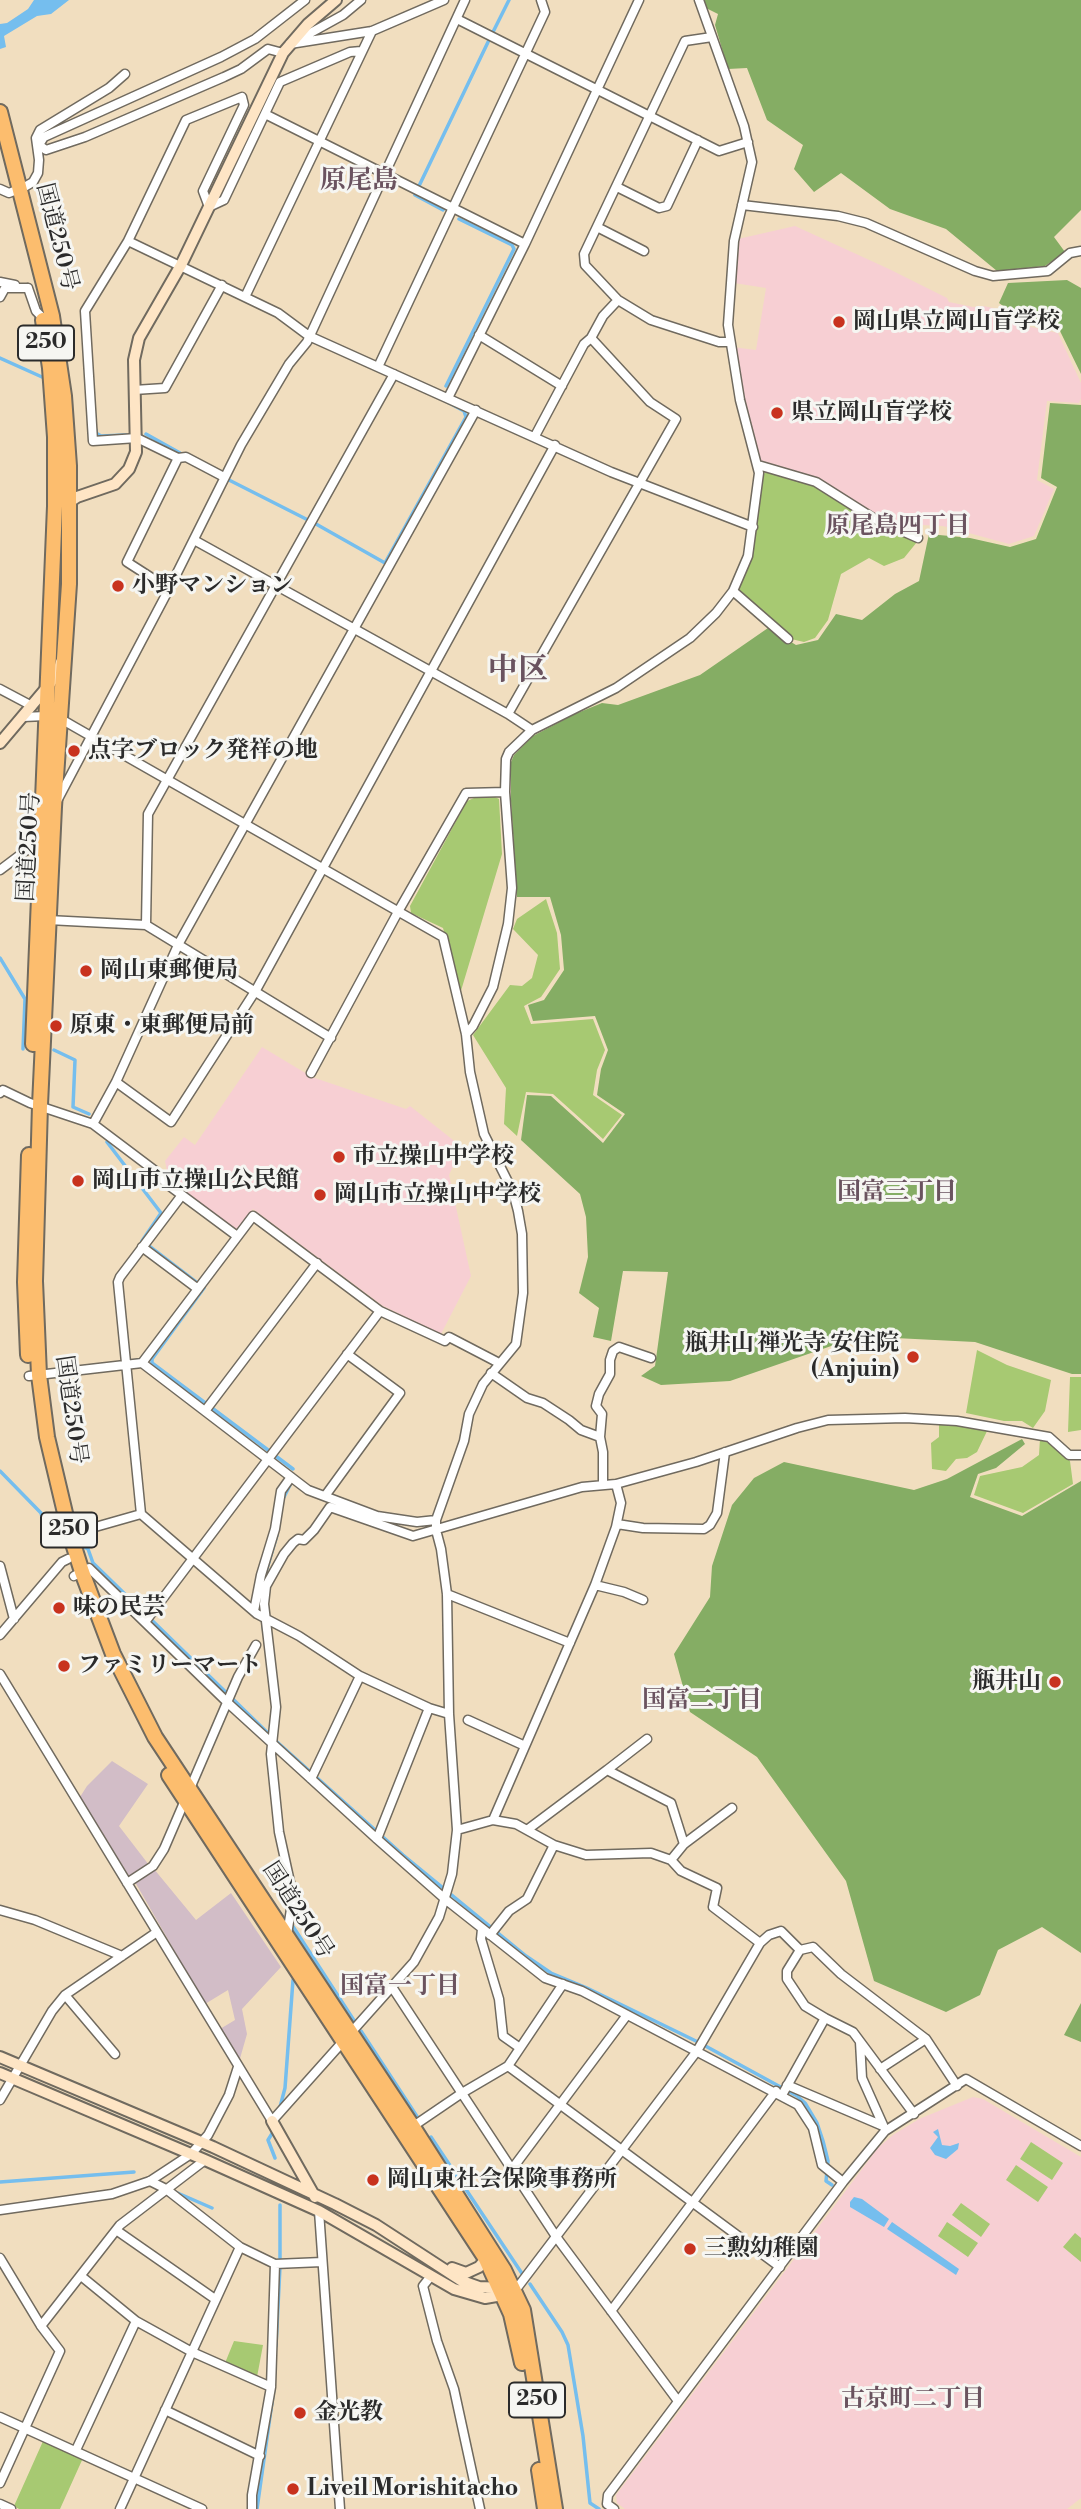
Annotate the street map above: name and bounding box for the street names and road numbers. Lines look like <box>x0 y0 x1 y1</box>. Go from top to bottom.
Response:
street label: 国道250号 <box>29 180 83 294</box>
road number: 250 <box>18 326 74 360</box>
street label: 国道250号 <box>13 791 47 903</box>
street label: 国道250号 <box>49 1354 91 1466</box>
road number: 250 <box>41 1512 97 1548</box>
street label: 国道250号 <box>255 1857 339 1965</box>
road number: 250 <box>509 2382 565 2418</box>

